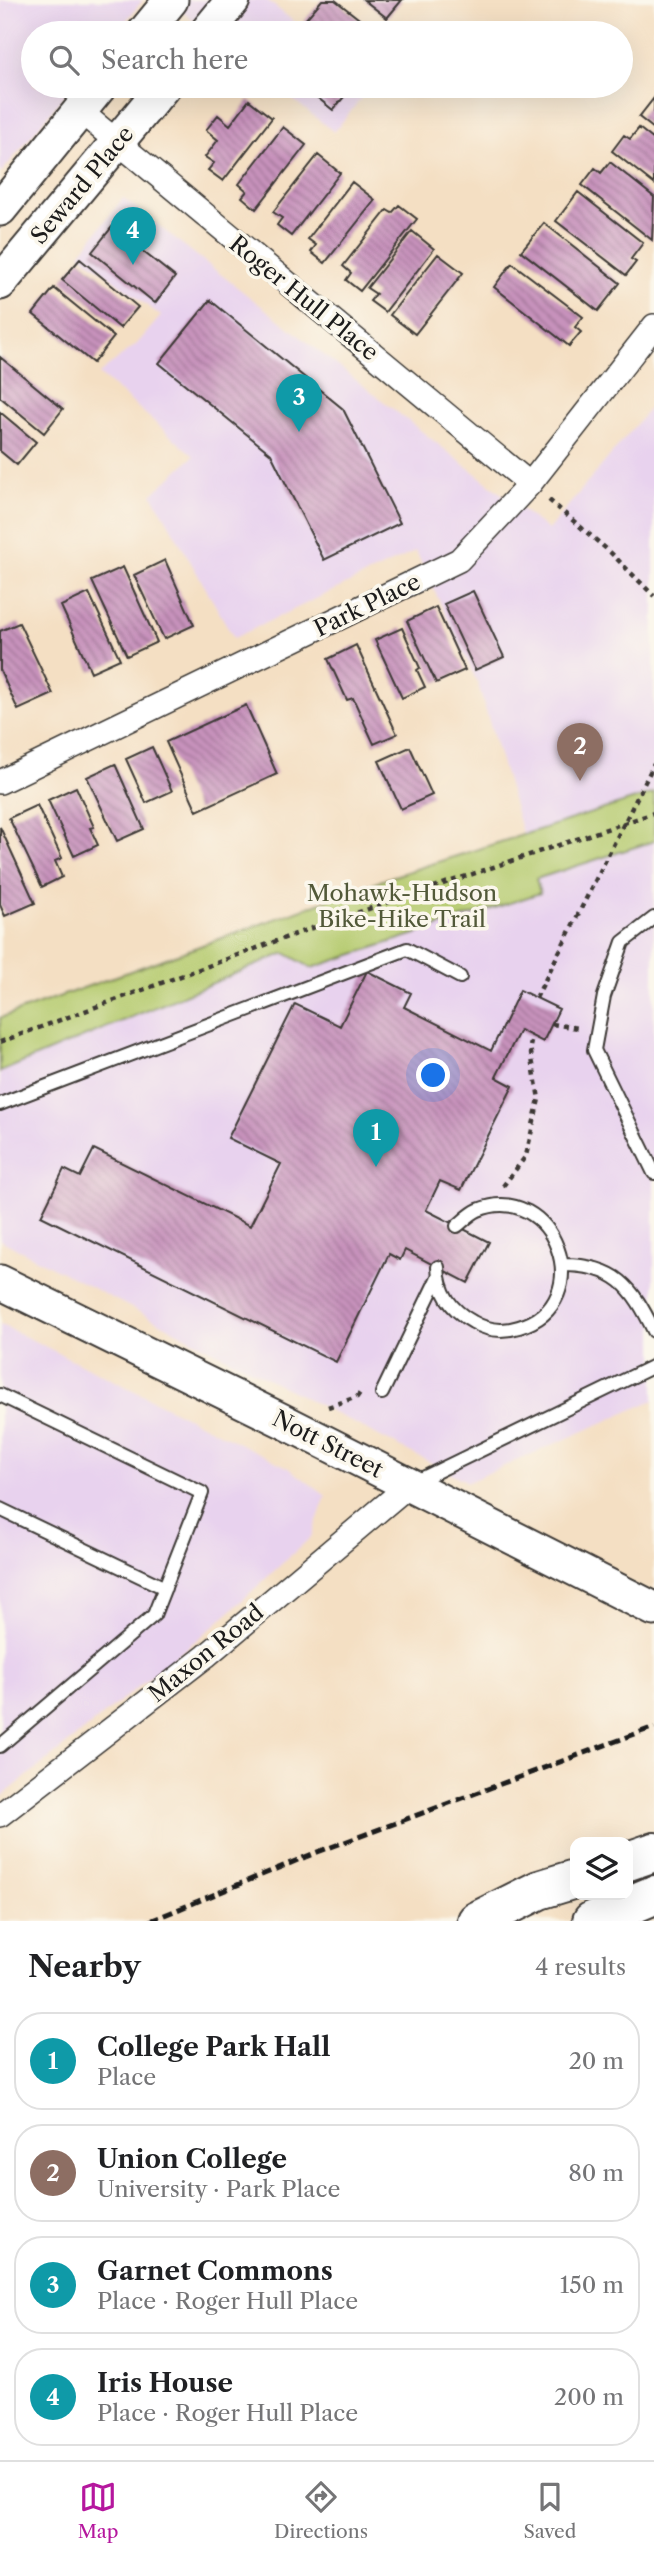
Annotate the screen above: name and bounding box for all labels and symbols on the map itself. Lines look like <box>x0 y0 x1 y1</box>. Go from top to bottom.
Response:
street label: Seward Place <box>25 120 139 250</box>
pin: 4 <box>110 207 156 265</box>
street label: Roger Hull Place <box>224 229 384 367</box>
pin: 3 <box>276 374 322 432</box>
street label: Park Place <box>309 567 425 643</box>
pin: 2 <box>557 723 603 781</box>
park label: Mohawk-Hudson Bike-Hike Trail <box>307 879 497 933</box>
your location <box>416 1058 450 1092</box>
pin: 1 <box>353 1109 399 1167</box>
street label: Nott Street <box>268 1404 388 1484</box>
street label: Maxon Road <box>143 1598 269 1708</box>

